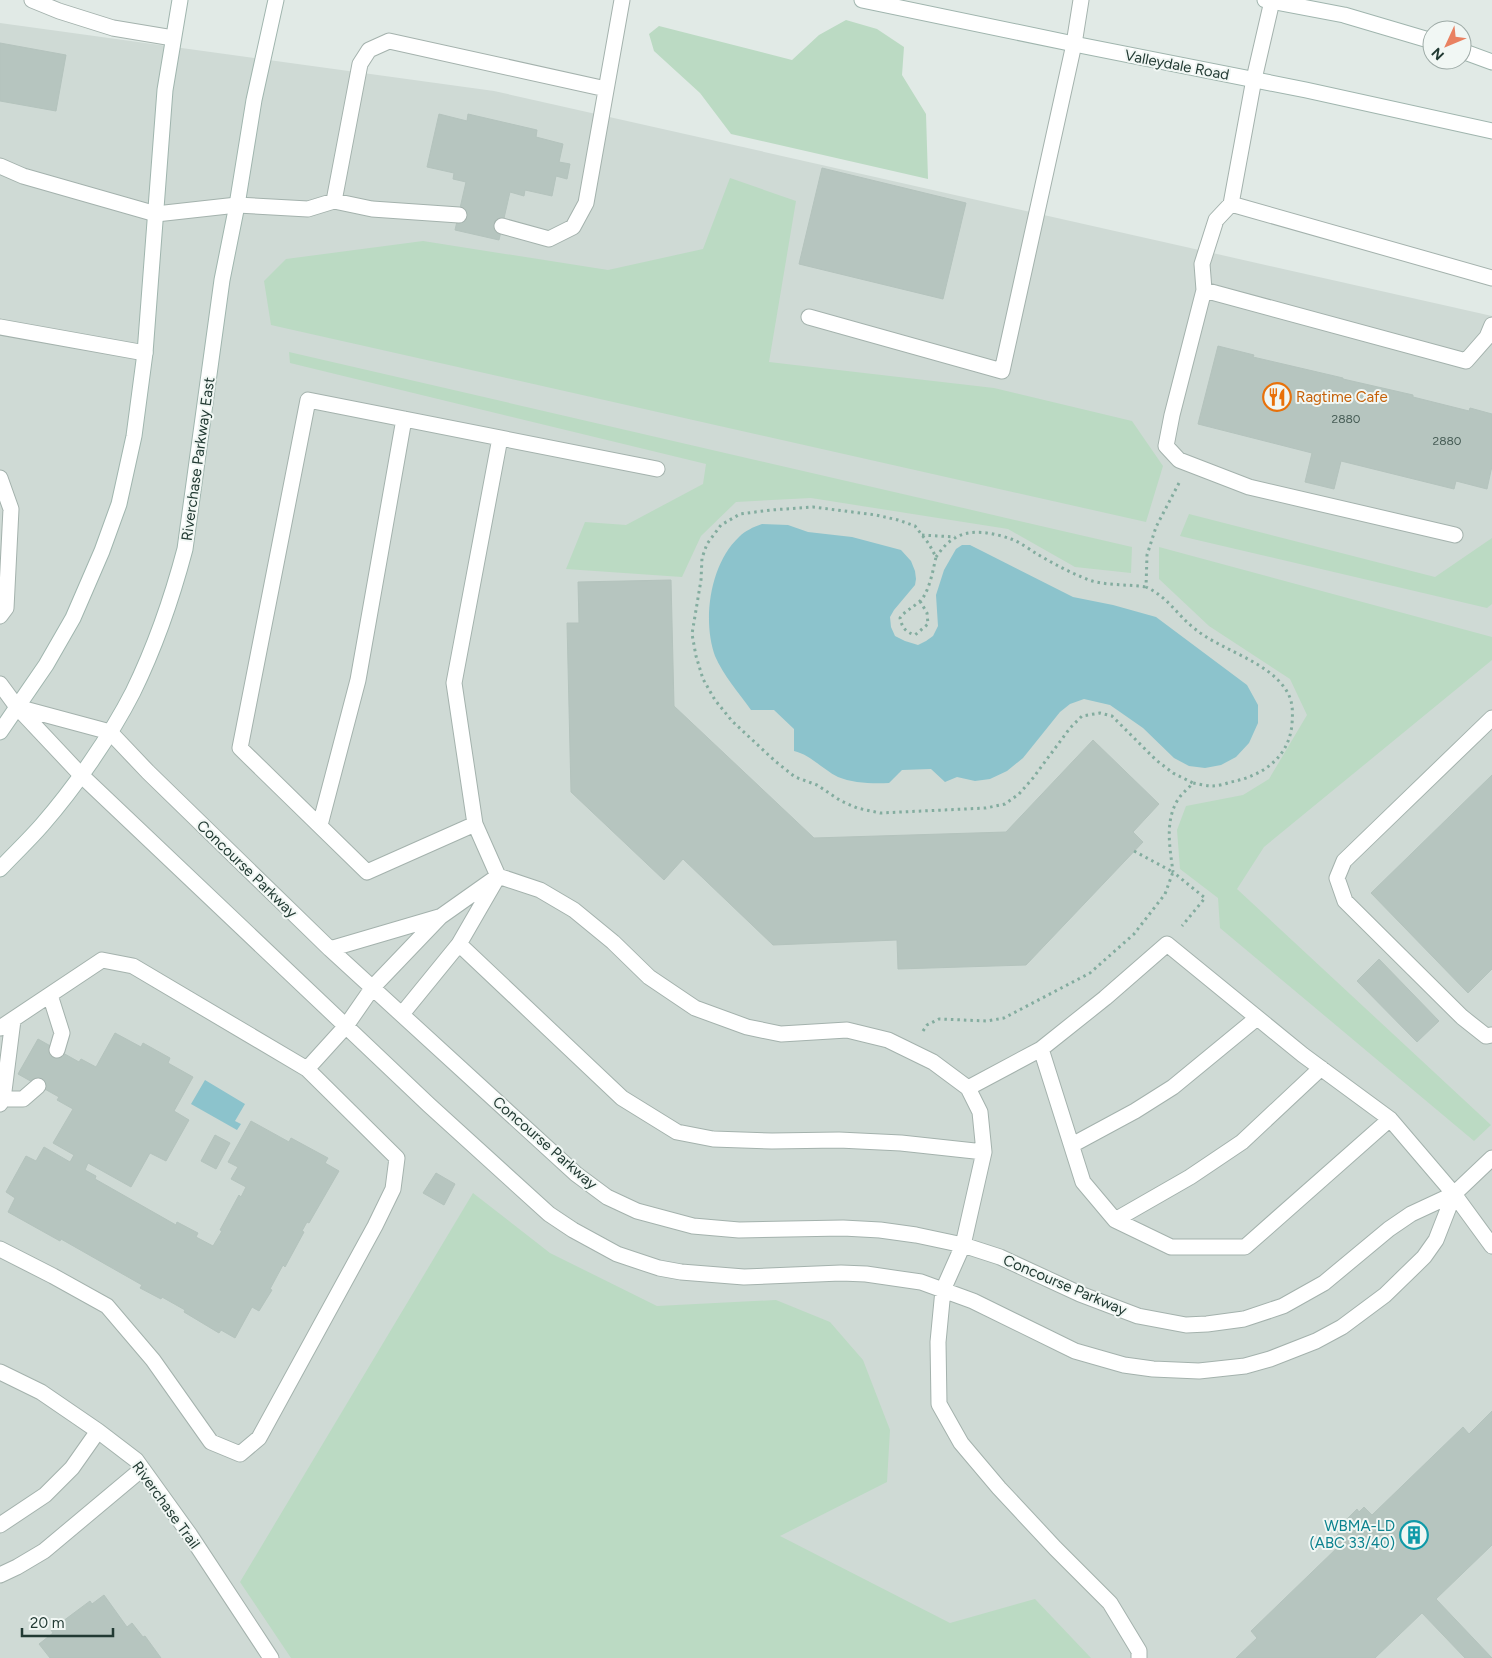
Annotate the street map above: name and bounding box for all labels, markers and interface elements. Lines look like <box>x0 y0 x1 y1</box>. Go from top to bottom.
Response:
north arrow <box>1422 20 1472 70</box>
text: N <box>1428 44 1448 63</box>
street label: Valleydale Road <box>1123 46 1231 84</box>
street label: Riverchase Parkway East <box>178 376 218 542</box>
restaurant icon: Ragtime Cafe <box>1262 382 1292 412</box>
place label: Ragtime Cafe <box>1296 388 1388 406</box>
house number: 2880 <box>1331 412 1361 426</box>
house number: 2880 <box>1432 434 1462 448</box>
street label: Concourse Parkway <box>193 816 301 922</box>
street label: Concourse Parkway <box>489 1093 601 1193</box>
street label: Concourse Parkway <box>1000 1251 1130 1319</box>
street label: Riverchase Trail <box>128 1458 204 1552</box>
place label: WBMA-LD (ABC 33/40) <box>1310 1517 1395 1552</box>
building icon: WBMA-LD (ABC 33/40) <box>1399 1520 1429 1550</box>
scale bar <box>22 1606 114 1638</box>
text: 20 m <box>30 1614 64 1632</box>

